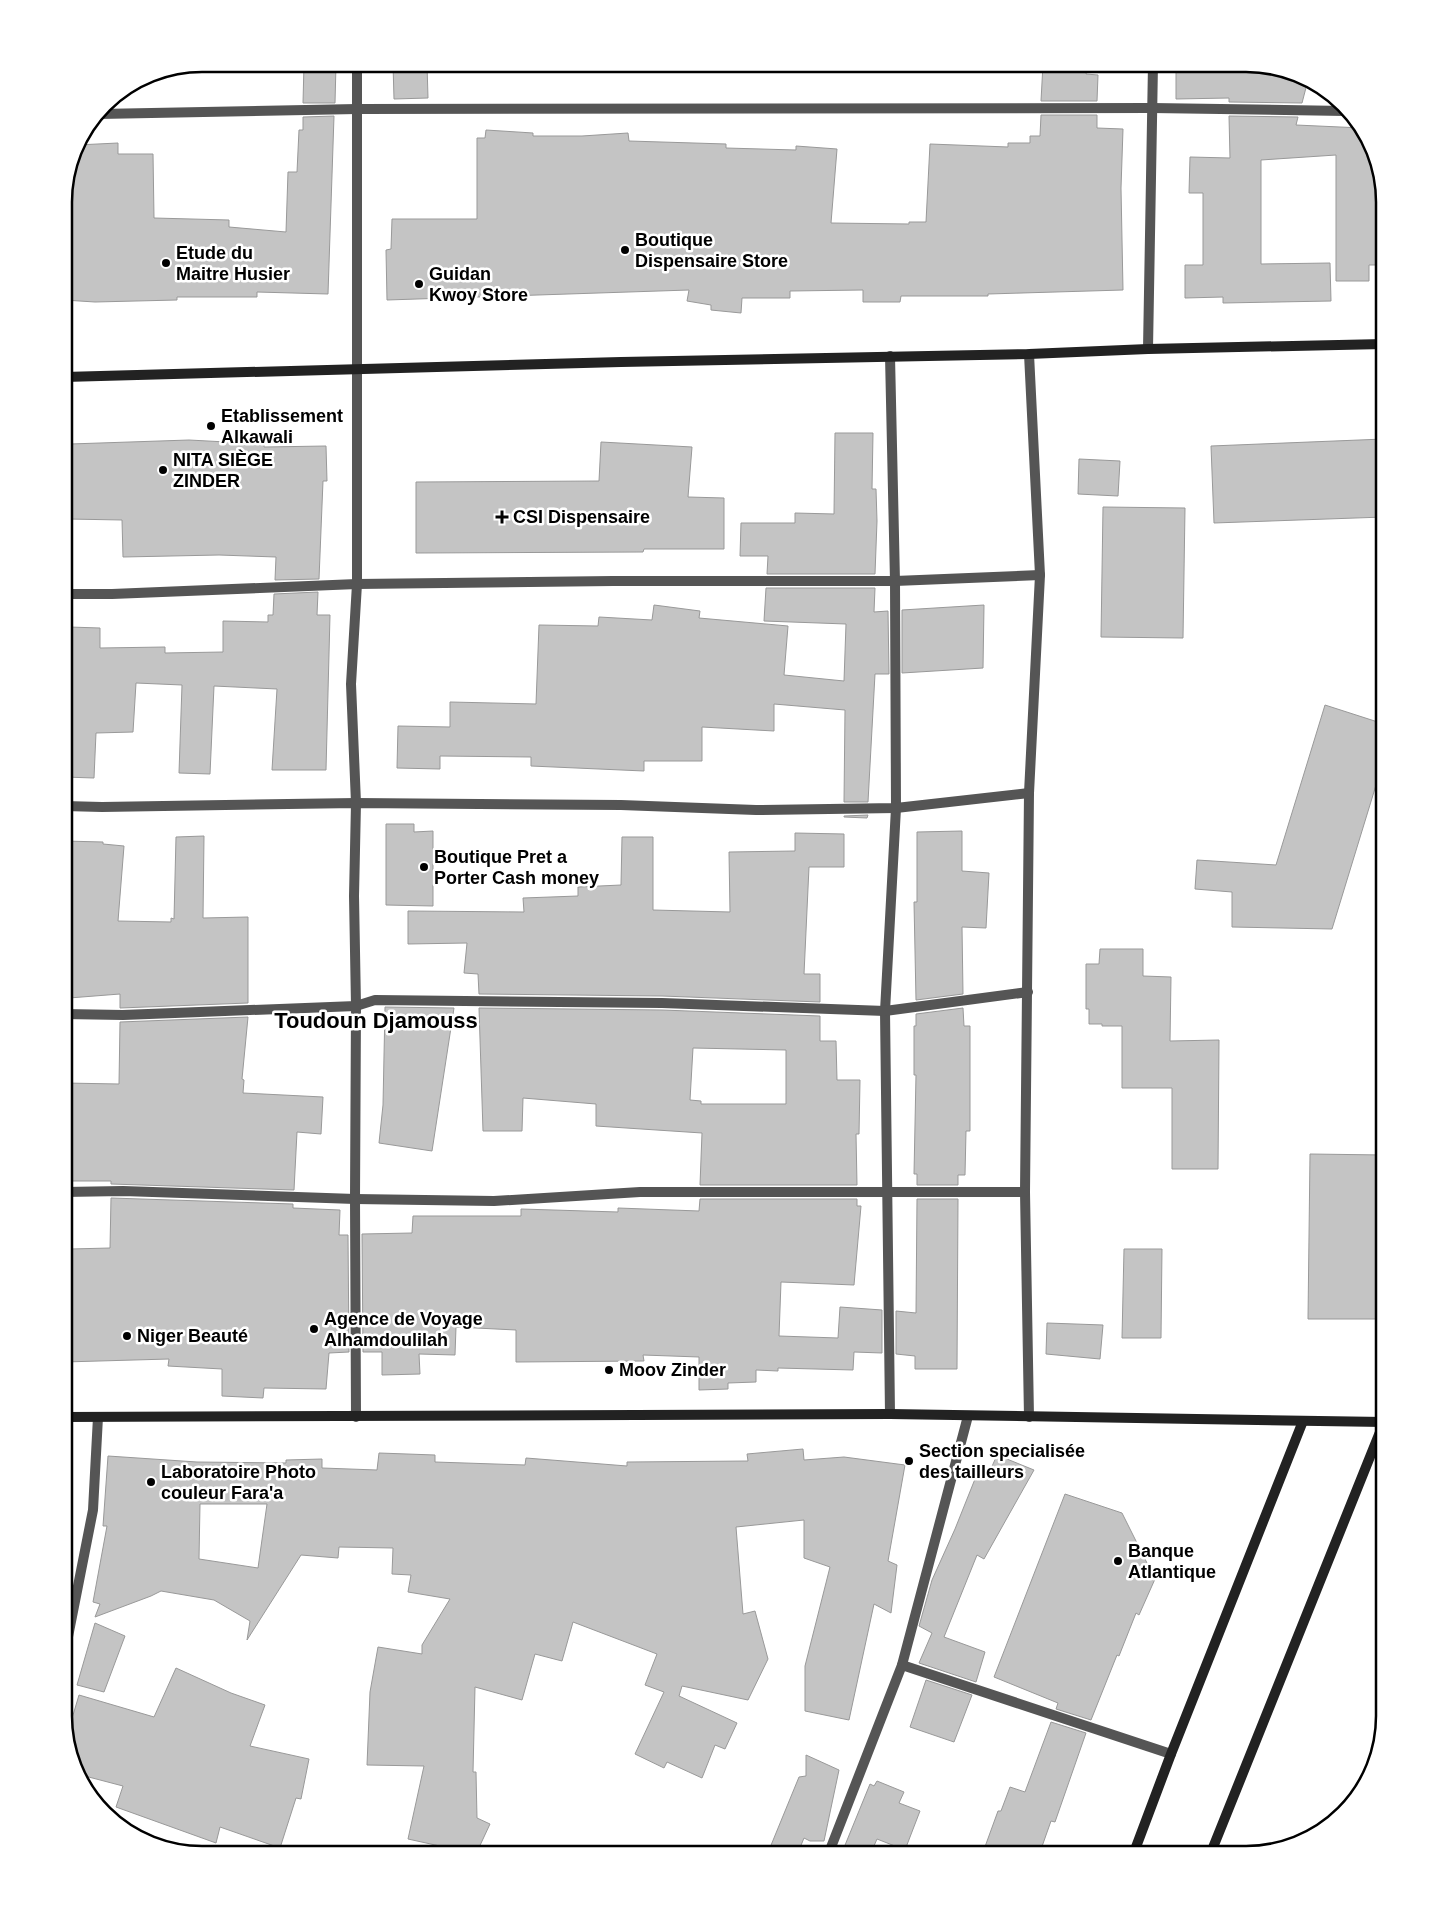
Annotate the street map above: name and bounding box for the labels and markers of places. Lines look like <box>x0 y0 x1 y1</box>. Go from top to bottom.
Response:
place label: Boutique Dispensaire Store <box>635 230 788 271</box>
place label: Etude du Maitre Husier <box>176 243 290 284</box>
marker: Boutique Dispensaire Store <box>619 244 631 256</box>
marker: Etude du Maitre Husier <box>160 257 172 269</box>
place label: Guidan Kwoy Store <box>429 264 528 305</box>
marker: Guidan Kwoy Store <box>413 278 425 290</box>
place label: Etablissement Alkawali <box>221 406 343 447</box>
marker: Etablissement Alkawali <box>205 420 217 432</box>
place label: NITA SIÈGE ZINDER <box>173 449 273 491</box>
marker: NITA SIÈGE ZINDER <box>157 464 169 476</box>
place label: CSI Dispensaire <box>513 507 650 527</box>
marker: CSI Dispensaire <box>495 510 509 524</box>
place label: Boutique Pret a Porter Cash money <box>434 847 599 888</box>
marker: Boutique Pret a Porter Cash money <box>418 861 430 873</box>
place label: Agence de Voyage Alhamdoulilah <box>324 1309 483 1350</box>
marker: Agence de Voyage Alhamdoulilah <box>308 1323 320 1335</box>
place label: Niger Beauté <box>137 1326 248 1346</box>
marker: Niger Beauté <box>121 1330 133 1342</box>
place label: Moov Zinder <box>619 1360 726 1380</box>
marker: Moov Zinder <box>603 1364 615 1376</box>
place label: Section specialisée des tailleurs <box>919 1441 1085 1482</box>
marker: Section specialisée des tailleurs <box>903 1455 915 1467</box>
place label: Laboratoire Photo couleur Fara'a <box>161 1462 316 1503</box>
marker: Laboratoire Photo couleur Fara'a <box>145 1476 157 1488</box>
place label: Banque Atlantique <box>1128 1541 1216 1582</box>
marker: Banque Atlantique <box>1112 1555 1124 1567</box>

